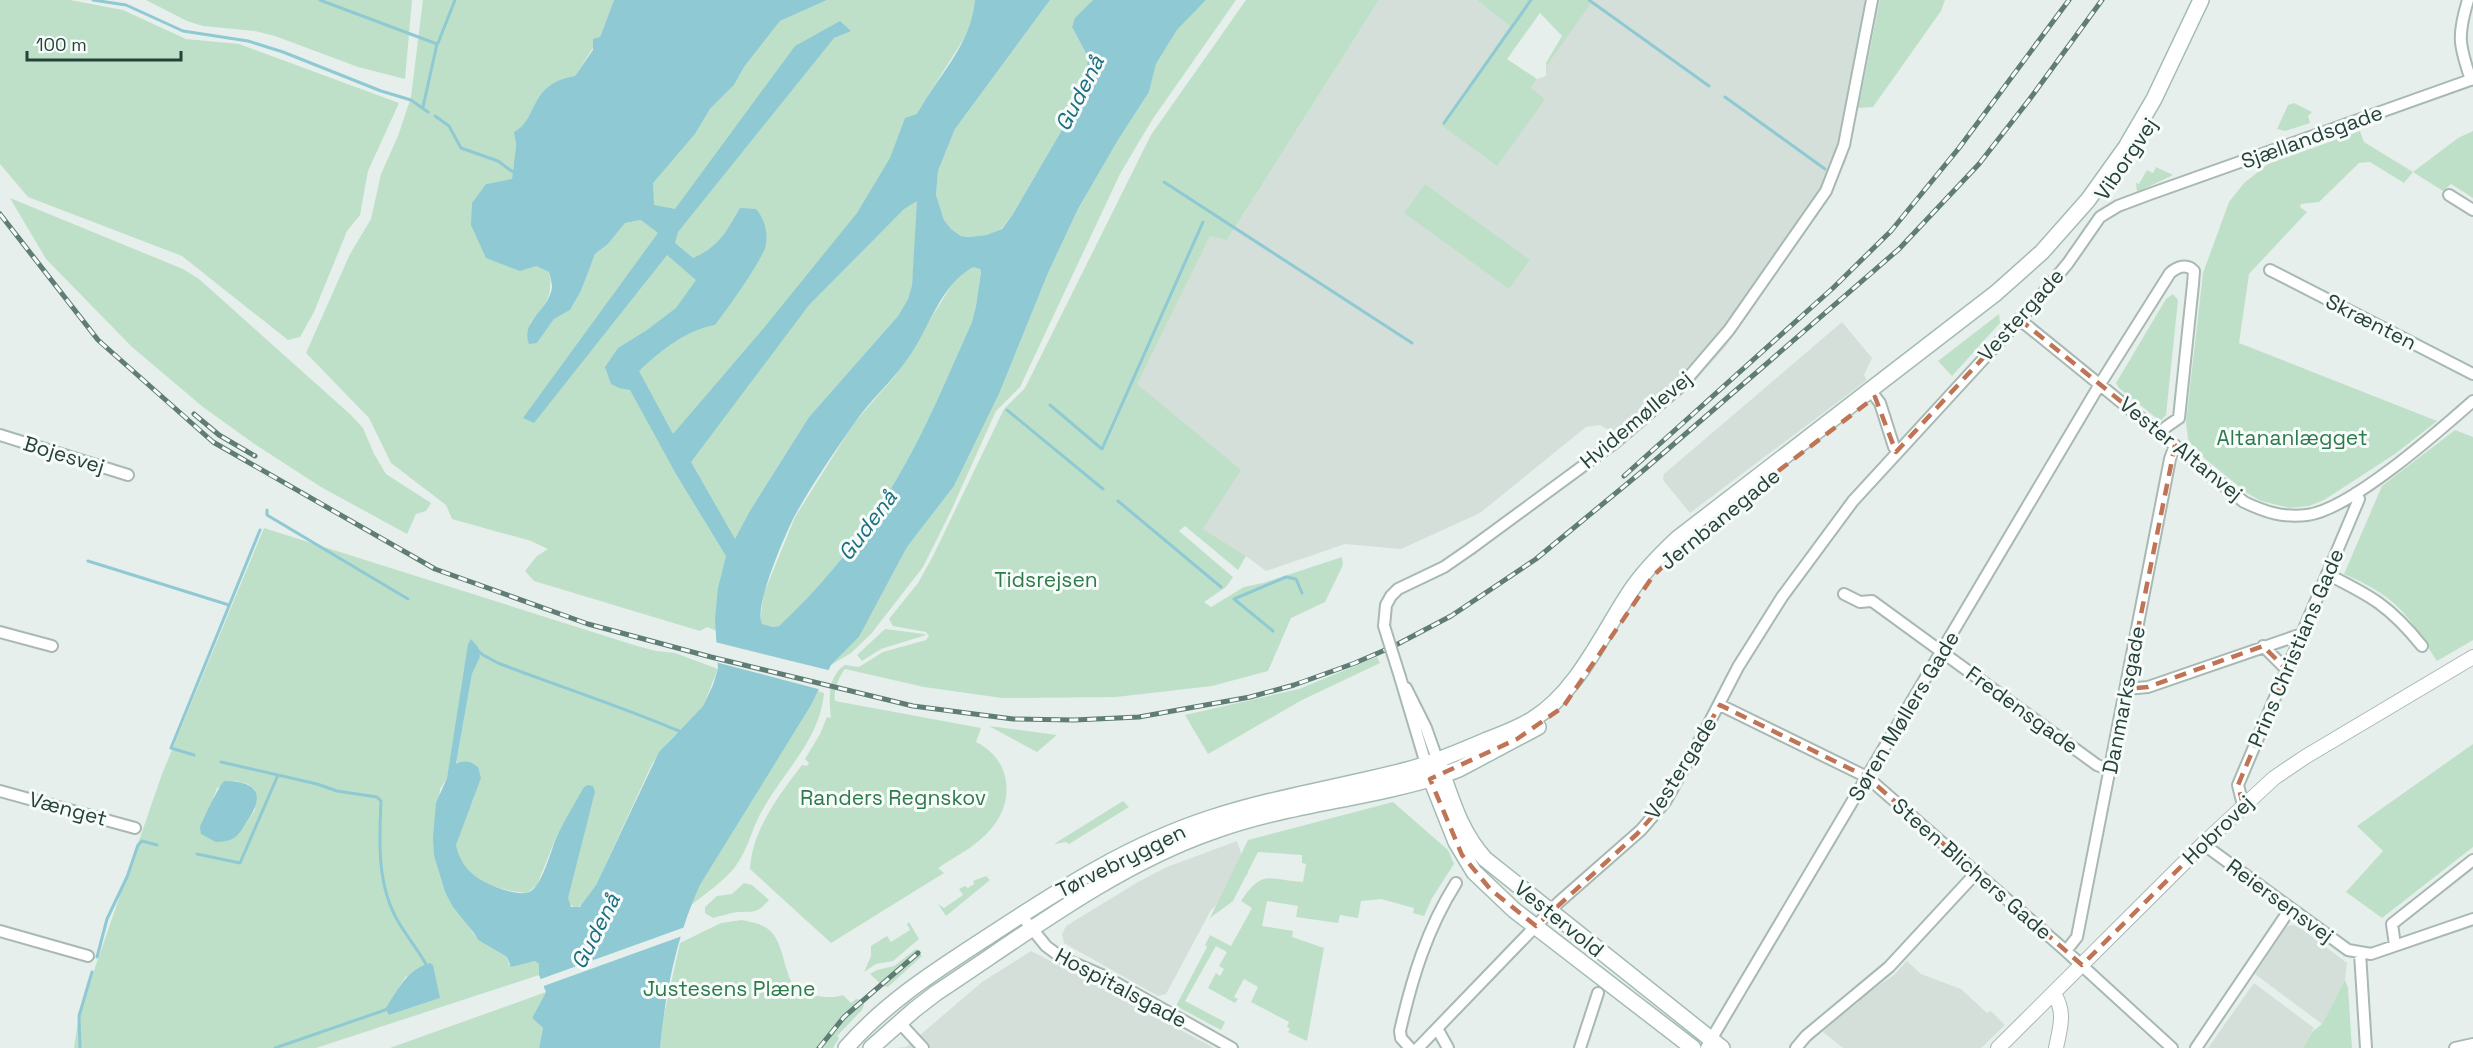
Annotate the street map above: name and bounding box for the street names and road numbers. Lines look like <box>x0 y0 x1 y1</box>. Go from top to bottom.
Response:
street label: Sjællandsgade <box>2237 98 2386 175</box>
street label: Viborgvej <box>2088 112 2163 205</box>
street label: Vestergade <box>1972 263 2069 367</box>
street label: Skrænten <box>2321 287 2421 356</box>
street label: Hvidemøllevej <box>1574 365 1697 474</box>
street label: Vester Altanvej <box>2114 390 2249 507</box>
street label: Bojesvej <box>20 429 108 480</box>
street label: Jernbanegade <box>1654 462 1785 575</box>
street label: Prins Christians Gade <box>2241 544 2350 751</box>
street label: Danmarksgade <box>2096 624 2151 776</box>
street label: Søren Møllers Gade <box>1842 626 1965 806</box>
street label: Fredensgade <box>1961 660 2084 759</box>
street label: Vestergade <box>1638 711 1723 824</box>
street label: Vænget <box>26 785 110 832</box>
street label: Hobrovej <box>2176 789 2259 870</box>
street label: Steen Blichers Gade <box>1887 792 2058 945</box>
street label: Tørvebryggen <box>1051 818 1190 904</box>
street label: Reiersensvej <box>2221 852 2339 949</box>
street label: Vestervold <box>1509 874 1610 963</box>
street label: Hospitalsgade <box>1051 941 1192 1034</box>

